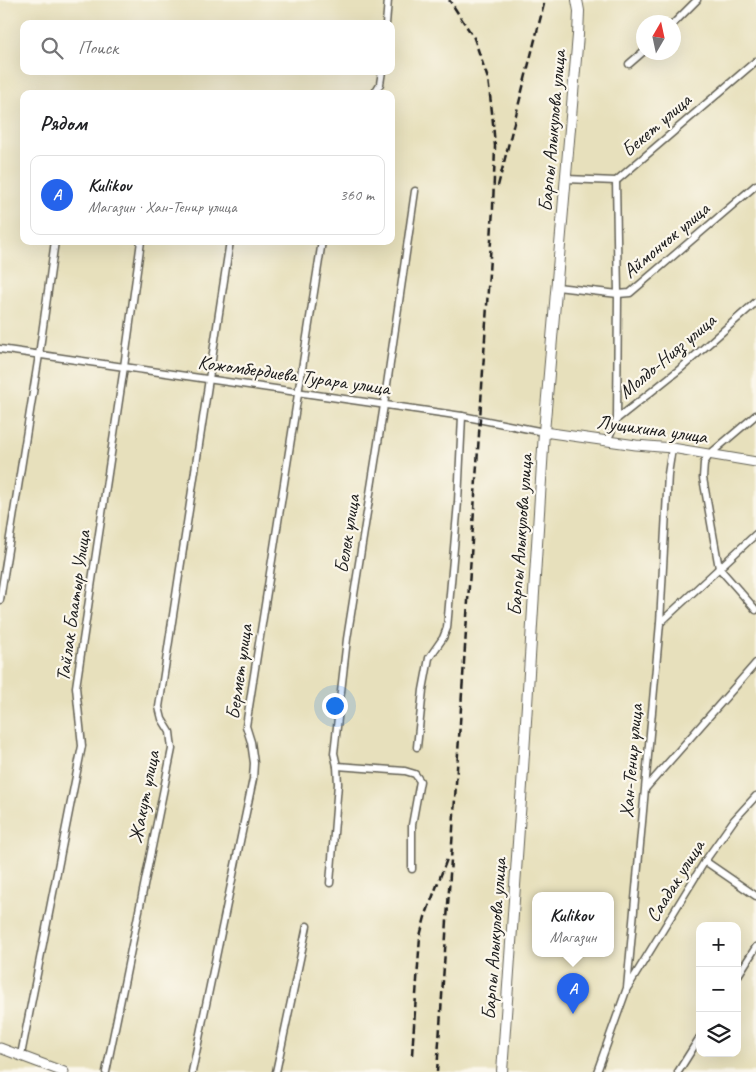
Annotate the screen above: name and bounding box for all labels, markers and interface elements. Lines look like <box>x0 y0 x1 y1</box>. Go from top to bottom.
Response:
north arrow <box>636 15 681 60</box>
search box <box>20 20 395 75</box>
icon: search <box>38 34 66 62</box>
text: Поиск <box>78 36 118 60</box>
street label: Барпы Алыкулова улица <box>532 47 572 213</box>
street label: Бекет улица <box>616 87 698 162</box>
text: Рядом <box>40 110 87 136</box>
text: Kulikov <box>88 173 131 197</box>
text: A <box>53 185 61 205</box>
text: 360 m <box>340 185 374 205</box>
street label: Аймончок улица <box>618 195 716 284</box>
text: Магазин · Хан-Тенир улица <box>88 197 237 217</box>
street label: Молдо-Нияз улица <box>613 307 723 405</box>
street label: Кожомбердиева Турара улица <box>196 349 393 401</box>
street label: Лущихина улица <box>595 409 710 449</box>
street label: Барпы Алыкулова улица <box>502 451 538 617</box>
street label: Белек улица <box>328 491 366 575</box>
street label: Тайлак Баатыр Улица <box>50 527 96 683</box>
street label: Бермет улица <box>220 621 258 721</box>
your location <box>322 693 348 719</box>
street label: Хан-Тенир улица <box>614 701 649 819</box>
street label: Жакут улица <box>123 747 166 845</box>
street label: Саадак улица <box>640 834 711 927</box>
street label: Барпы Алыкулова улица <box>476 855 512 1021</box>
popup <box>532 892 614 957</box>
text: Kulikov <box>550 903 593 927</box>
map controls <box>696 922 741 1057</box>
button: + <box>696 922 741 967</box>
text: Магазин <box>550 927 596 947</box>
button: − <box>696 967 741 1012</box>
pin: A <box>557 973 589 1014</box>
button: layers <box>696 1012 741 1057</box>

